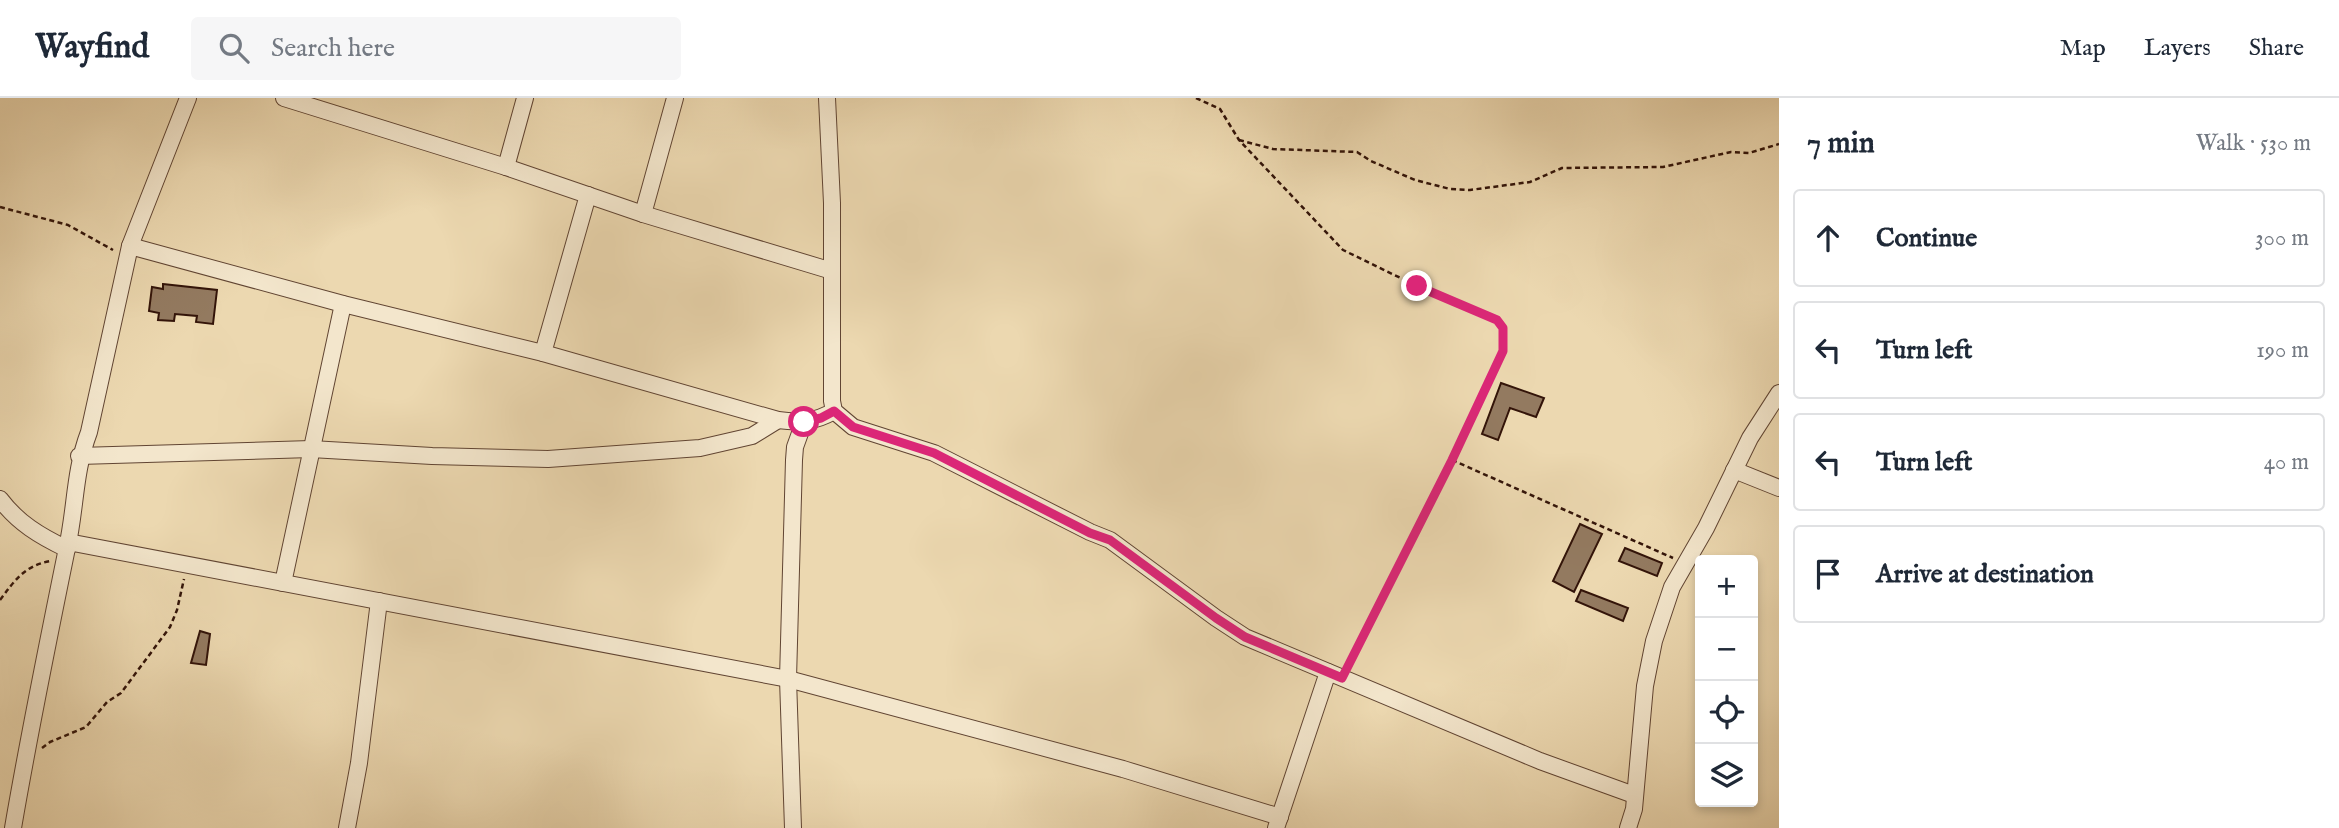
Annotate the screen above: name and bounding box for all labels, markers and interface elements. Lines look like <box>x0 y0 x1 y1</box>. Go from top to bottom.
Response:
search box <box>191 17 681 80</box>
text: Wayfind <box>35 27 149 69</box>
icon: search <box>215 29 253 67</box>
text: Search here <box>271 32 395 65</box>
text: Map <box>2060 33 2106 64</box>
text: Layers <box>2144 33 2211 64</box>
text: Share <box>2249 33 2304 64</box>
text: 7 min <box>1807 125 1875 163</box>
text: Walk · 530 m <box>2196 129 2311 158</box>
icon: ahead <box>1809 219 1847 257</box>
text: Continue <box>1876 222 1977 255</box>
text: 300 m <box>2255 224 2309 253</box>
route end <box>1401 270 1432 301</box>
icon: left <box>1809 331 1847 369</box>
text: Turn left <box>1876 334 1973 367</box>
text: 190 m <box>2256 336 2309 365</box>
route start <box>788 406 819 437</box>
icon: left <box>1809 443 1847 481</box>
text: Turn left <box>1876 446 1973 479</box>
text: 40 m <box>2264 448 2309 477</box>
map controls <box>1695 555 1758 807</box>
button: + <box>1695 555 1758 618</box>
icon: arrive <box>1809 555 1847 593</box>
text: Arrive at destination <box>1876 558 2094 591</box>
button: − <box>1695 618 1758 681</box>
button: locate <box>1695 681 1758 744</box>
button: layers <box>1695 744 1758 807</box>

